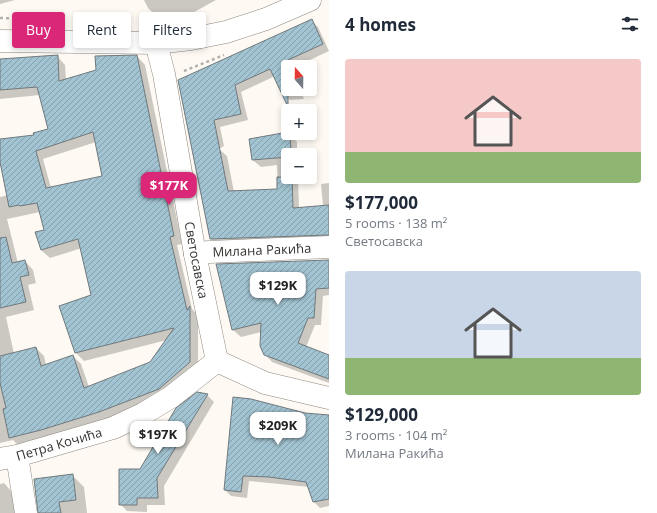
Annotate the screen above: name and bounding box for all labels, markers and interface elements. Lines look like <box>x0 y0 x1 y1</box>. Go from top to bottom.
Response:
chip: Buy <box>12 12 65 48</box>
chip: Rent <box>73 12 131 48</box>
chip: Filters <box>139 12 206 48</box>
text: 4 homes <box>345 13 416 36</box>
icon: filters <box>619 13 641 35</box>
north arrow <box>281 60 317 96</box>
map controls <box>281 60 317 184</box>
icon: home <box>457 85 529 157</box>
button: + <box>281 104 317 140</box>
button: − <box>281 148 317 184</box>
pin: $177K <box>141 172 197 206</box>
text: $177K <box>150 176 188 194</box>
text: $177,000 <box>345 191 418 214</box>
text: 5 rooms · 138 m² <box>345 214 447 232</box>
street label: Светосавска <box>181 220 213 300</box>
text: Светосавска <box>345 232 423 250</box>
street label: Милана Ракића <box>212 239 312 261</box>
pin: $129K <box>250 272 306 306</box>
text: $129K <box>259 276 297 294</box>
icon: home <box>457 297 529 369</box>
text: $129,000 <box>345 403 418 426</box>
pin: $209K <box>250 412 306 446</box>
text: $209K <box>259 416 297 434</box>
pin: $197K <box>130 421 186 455</box>
street label: Петра Кочића <box>14 423 104 465</box>
text: $197K <box>139 425 177 443</box>
text: 3 rooms · 104 m² <box>345 426 447 444</box>
text: Милана Ракића <box>345 444 444 462</box>

